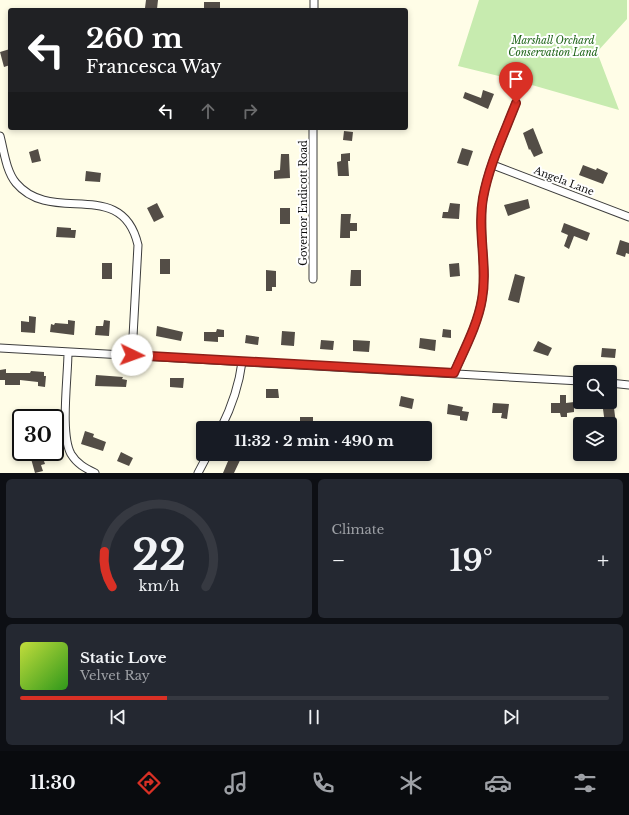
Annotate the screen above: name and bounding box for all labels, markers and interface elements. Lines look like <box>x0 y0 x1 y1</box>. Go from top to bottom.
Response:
text: 260 m <box>86 21 183 56</box>
icon: left <box>20 24 72 76</box>
park label: Marshall Orchard Conservation Land <box>508 34 598 59</box>
text: Francesca Way <box>86 56 222 78</box>
pin <box>499 62 533 103</box>
icon: arrive <box>505 68 527 90</box>
icon: left <box>155 100 177 122</box>
icon: ahead <box>197 100 219 122</box>
icon: right <box>239 100 261 122</box>
street label: Governor Endicott Road <box>297 140 310 266</box>
street label: Angela Lane <box>531 163 596 198</box>
position arrow <box>111 334 153 376</box>
map controls <box>573 365 617 461</box>
button: search <box>573 365 617 409</box>
speed limit sign: 30 <box>12 409 64 461</box>
button: layers <box>573 417 617 461</box>
text: 11:32 · 2 min · 490 m <box>234 431 394 450</box>
text: Climate <box>332 521 384 538</box>
text: 22 <box>132 529 186 580</box>
text: 19° <box>450 542 493 579</box>
text: − <box>332 547 345 574</box>
text: + <box>597 547 609 574</box>
text: km/h <box>138 576 179 594</box>
text: Static Love <box>80 648 166 667</box>
text: Velvet Ray <box>80 667 150 684</box>
icon: previous <box>107 706 129 728</box>
icon: pause <box>303 706 325 728</box>
icon: next <box>500 706 522 728</box>
icon: directions <box>135 769 163 797</box>
icon: music <box>222 769 250 797</box>
icon: phone <box>309 769 337 797</box>
icon: climate <box>397 769 425 797</box>
icon: car <box>484 769 512 797</box>
icon: filters <box>571 769 599 797</box>
text: 11:30 <box>30 772 76 794</box>

